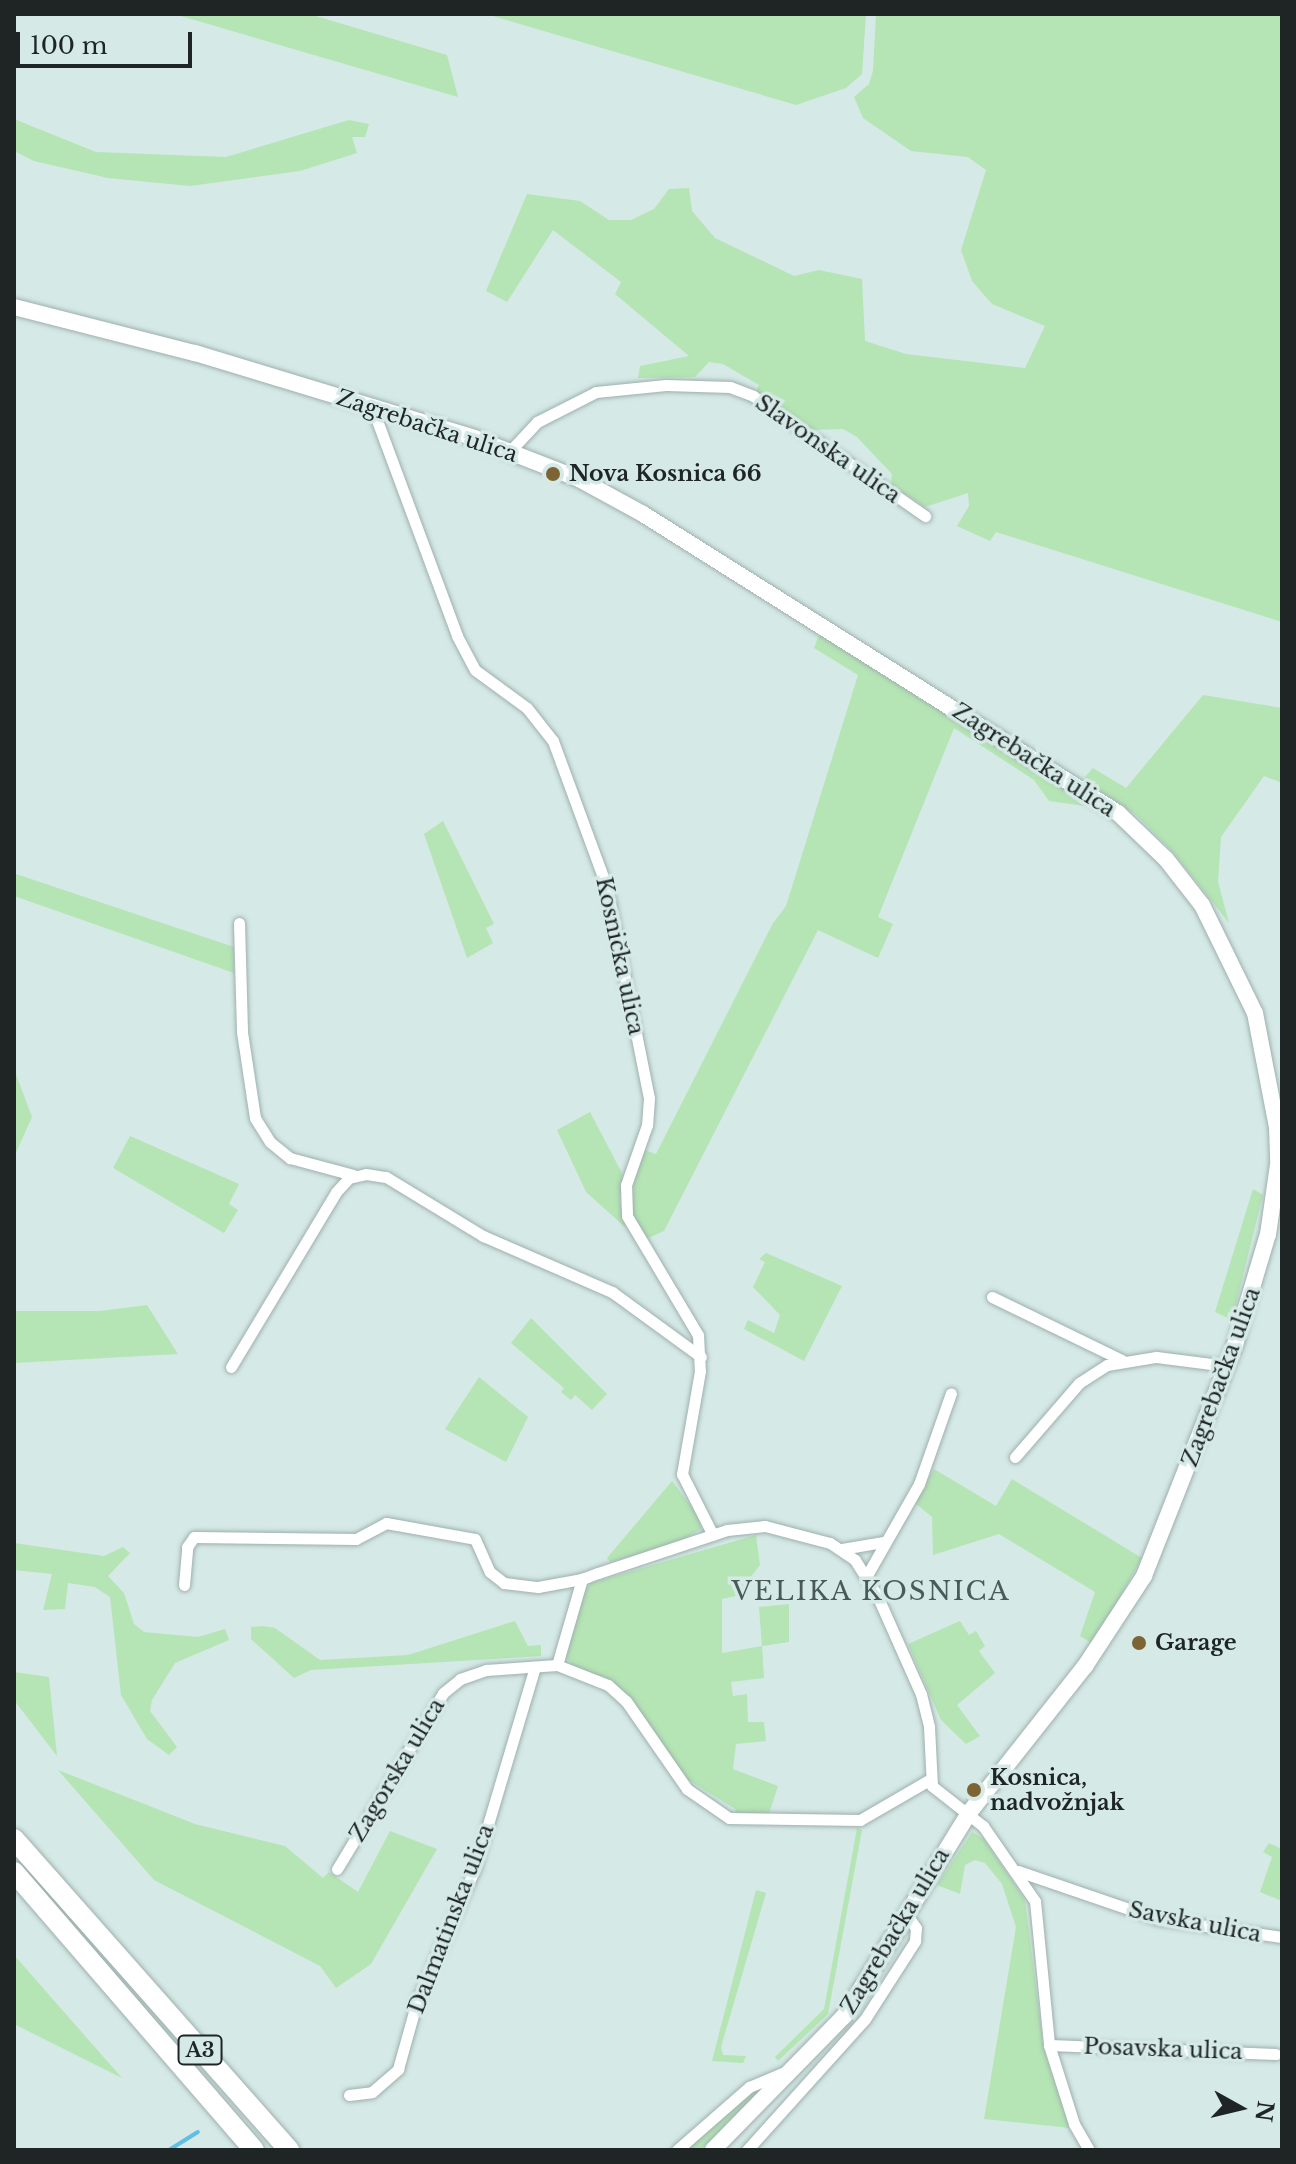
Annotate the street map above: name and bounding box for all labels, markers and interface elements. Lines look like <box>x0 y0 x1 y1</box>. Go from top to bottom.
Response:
scale bar <box>20 16 196 66</box>
text: 100 m <box>30 31 108 60</box>
street label: Zagrebačka ulica <box>333 384 521 468</box>
street label: Slavonska ulica <box>750 389 906 509</box>
place label: Nova Kosnica 66 <box>569 461 762 487</box>
marker: Nova Kosnica 66 <box>544 465 562 483</box>
street label: Zagrebačka ulica <box>948 697 1120 823</box>
street label: Kosnička ulica <box>590 875 650 1037</box>
street label: Zagrebačka ulica <box>1176 1284 1266 1470</box>
district label: VELIKA KOSNICA <box>731 1576 1011 1608</box>
place label: Garage <box>1155 1630 1237 1656</box>
marker: Garage <box>1130 1634 1148 1652</box>
street label: Zagorska ulica <box>344 1694 450 1846</box>
place label: Kosnica, nadvožnjak <box>990 1764 1124 1816</box>
marker: Kosnica, nadvožnjak <box>965 1781 983 1799</box>
street label: Dalmatinska ulica <box>403 1821 499 2017</box>
street label: Zagrebačka ulica <box>835 1843 955 2019</box>
street label: Savska ulica <box>1126 1896 1264 1948</box>
street label: Posavska ulica <box>1083 2033 1243 2065</box>
road number: A3 <box>176 2034 224 2066</box>
north arrow <box>1200 2068 1280 2148</box>
text: N <box>1249 2099 1279 2124</box>

